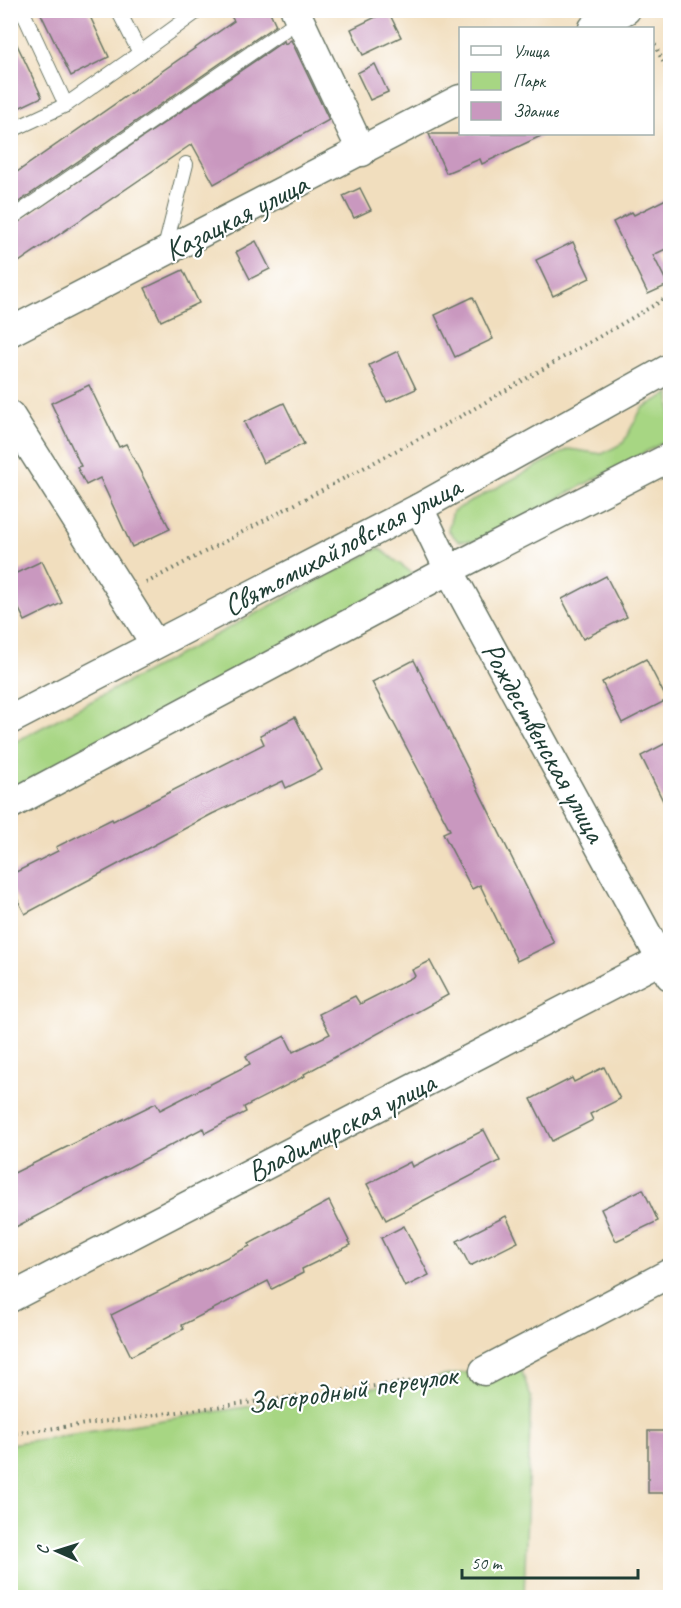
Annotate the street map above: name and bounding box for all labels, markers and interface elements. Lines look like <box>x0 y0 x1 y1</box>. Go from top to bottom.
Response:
legend <box>459 27 654 135</box>
text: Улица <box>513 40 550 62</box>
text: Парк <box>513 70 547 92</box>
text: Здание <box>513 100 559 122</box>
street label: Казацкая улица <box>158 164 316 269</box>
street label: Святомихайловская улица <box>217 466 470 625</box>
street label: Рождественская улица <box>473 635 616 851</box>
street label: Владимирская улица <box>241 1062 443 1191</box>
street label: Загородный переулок <box>245 1355 462 1423</box>
north arrow <box>27 1521 87 1581</box>
scale bar <box>462 1542 638 1580</box>
text: С <box>33 1544 53 1555</box>
text: 50 m <box>471 1552 504 1574</box>

